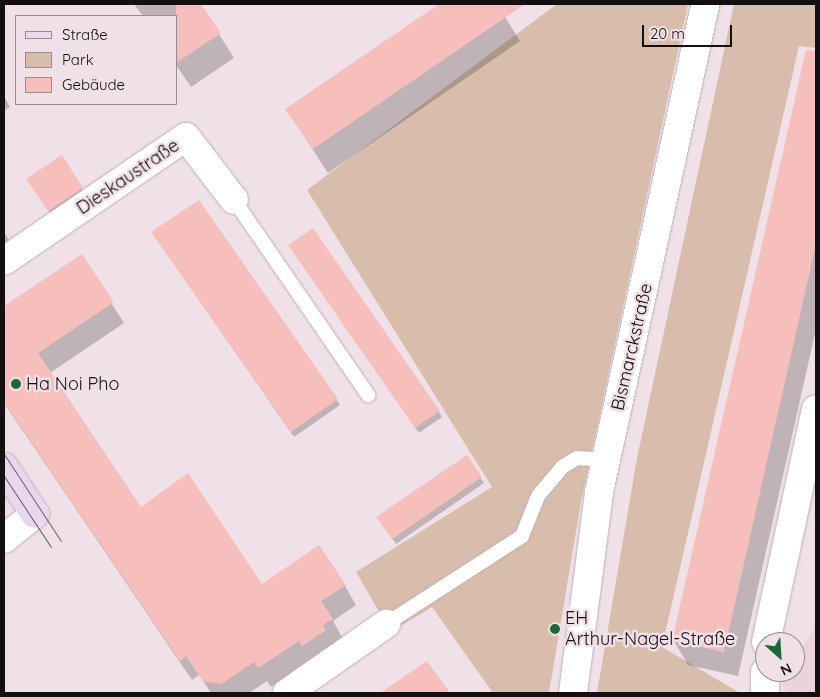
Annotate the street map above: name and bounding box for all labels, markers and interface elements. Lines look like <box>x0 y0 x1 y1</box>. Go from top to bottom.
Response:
legend <box>15 15 178 105</box>
scale bar <box>645 15 735 47</box>
text: 20 m <box>650 24 685 43</box>
text: Straße <box>62 25 108 44</box>
text: Park <box>62 50 94 69</box>
text: Gebäude <box>62 75 125 94</box>
street label: Dieskaustraße <box>73 135 183 219</box>
street label: Bismarckstraße <box>607 281 657 413</box>
place label: Ha Noi Pho <box>26 373 119 395</box>
marker: Ha Noi Pho <box>10 378 22 390</box>
place label: EH Arthur-Nagel-Straße <box>565 608 735 650</box>
marker: EH Arthur-Nagel-Straße <box>549 623 561 635</box>
north arrow <box>755 632 805 682</box>
text: N <box>778 659 795 680</box>

